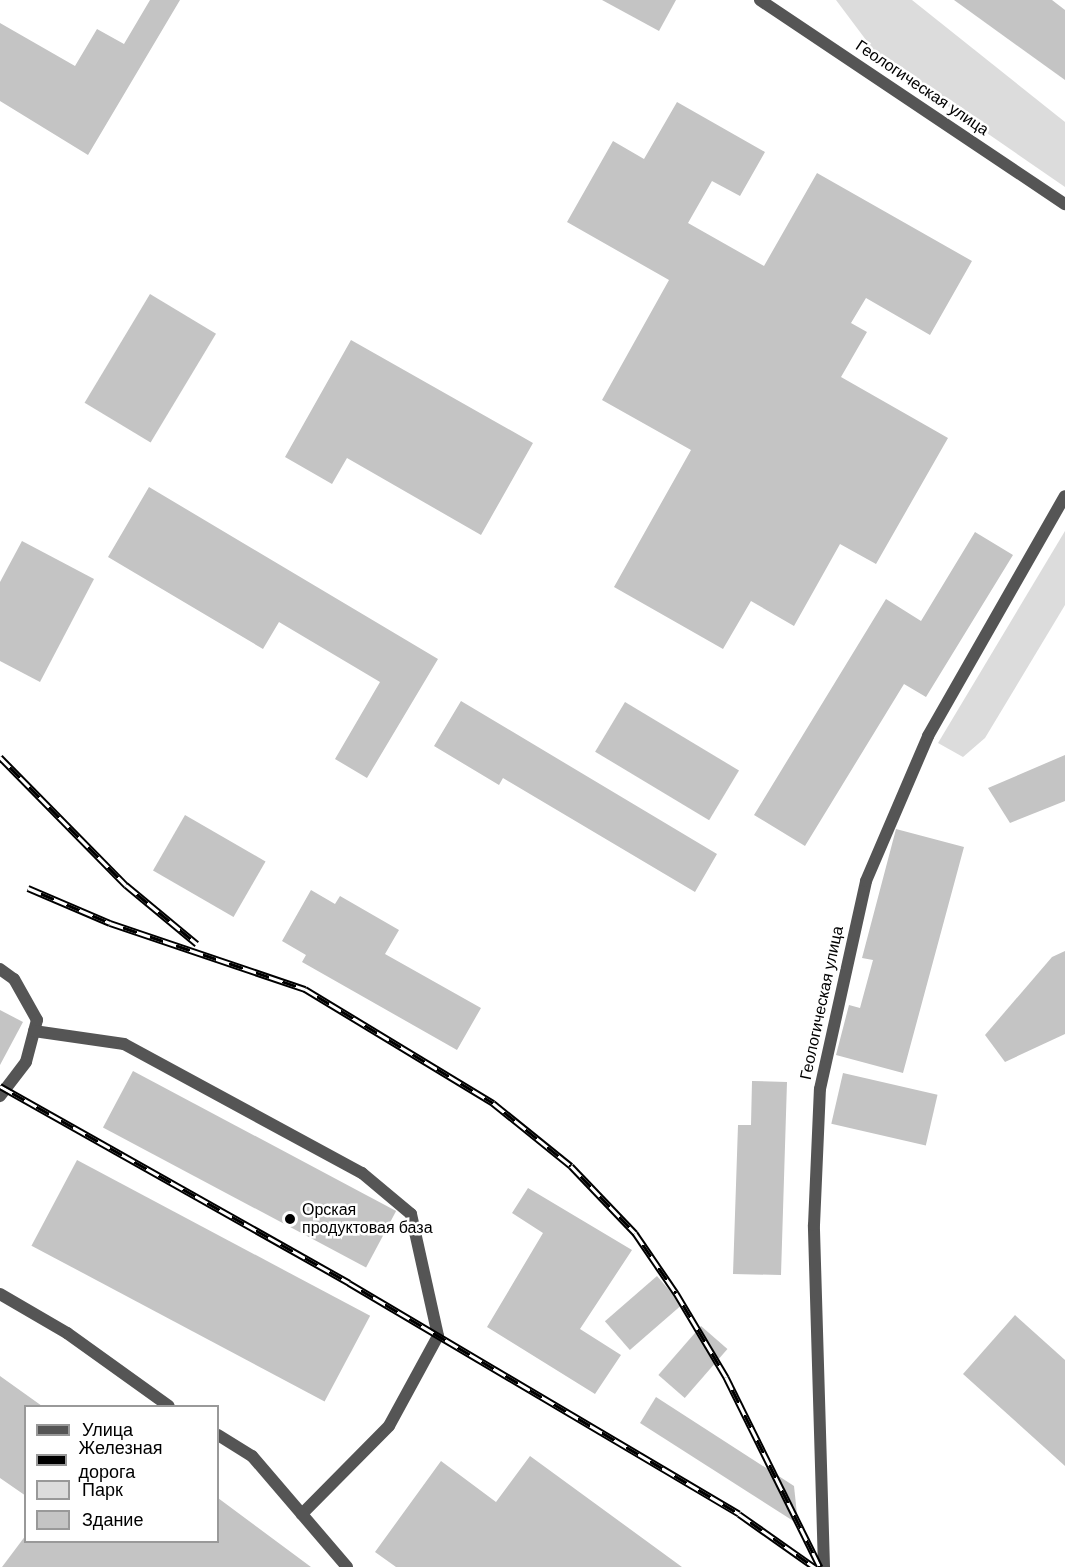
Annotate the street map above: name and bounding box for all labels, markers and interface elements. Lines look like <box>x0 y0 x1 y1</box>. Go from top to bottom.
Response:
street label: Геологическая улица <box>852 36 992 140</box>
street label: Геологическая улица <box>796 924 848 1082</box>
place label: Орская продуктовая база <box>302 1200 433 1238</box>
marker: Орская продуктовая база <box>283 1212 297 1226</box>
legend <box>24 1405 219 1543</box>
text: Улица <box>82 1418 133 1442</box>
text: Железная дорога <box>79 1436 162 1484</box>
text: Парк <box>82 1478 123 1502</box>
text: Здание <box>82 1508 143 1532</box>

